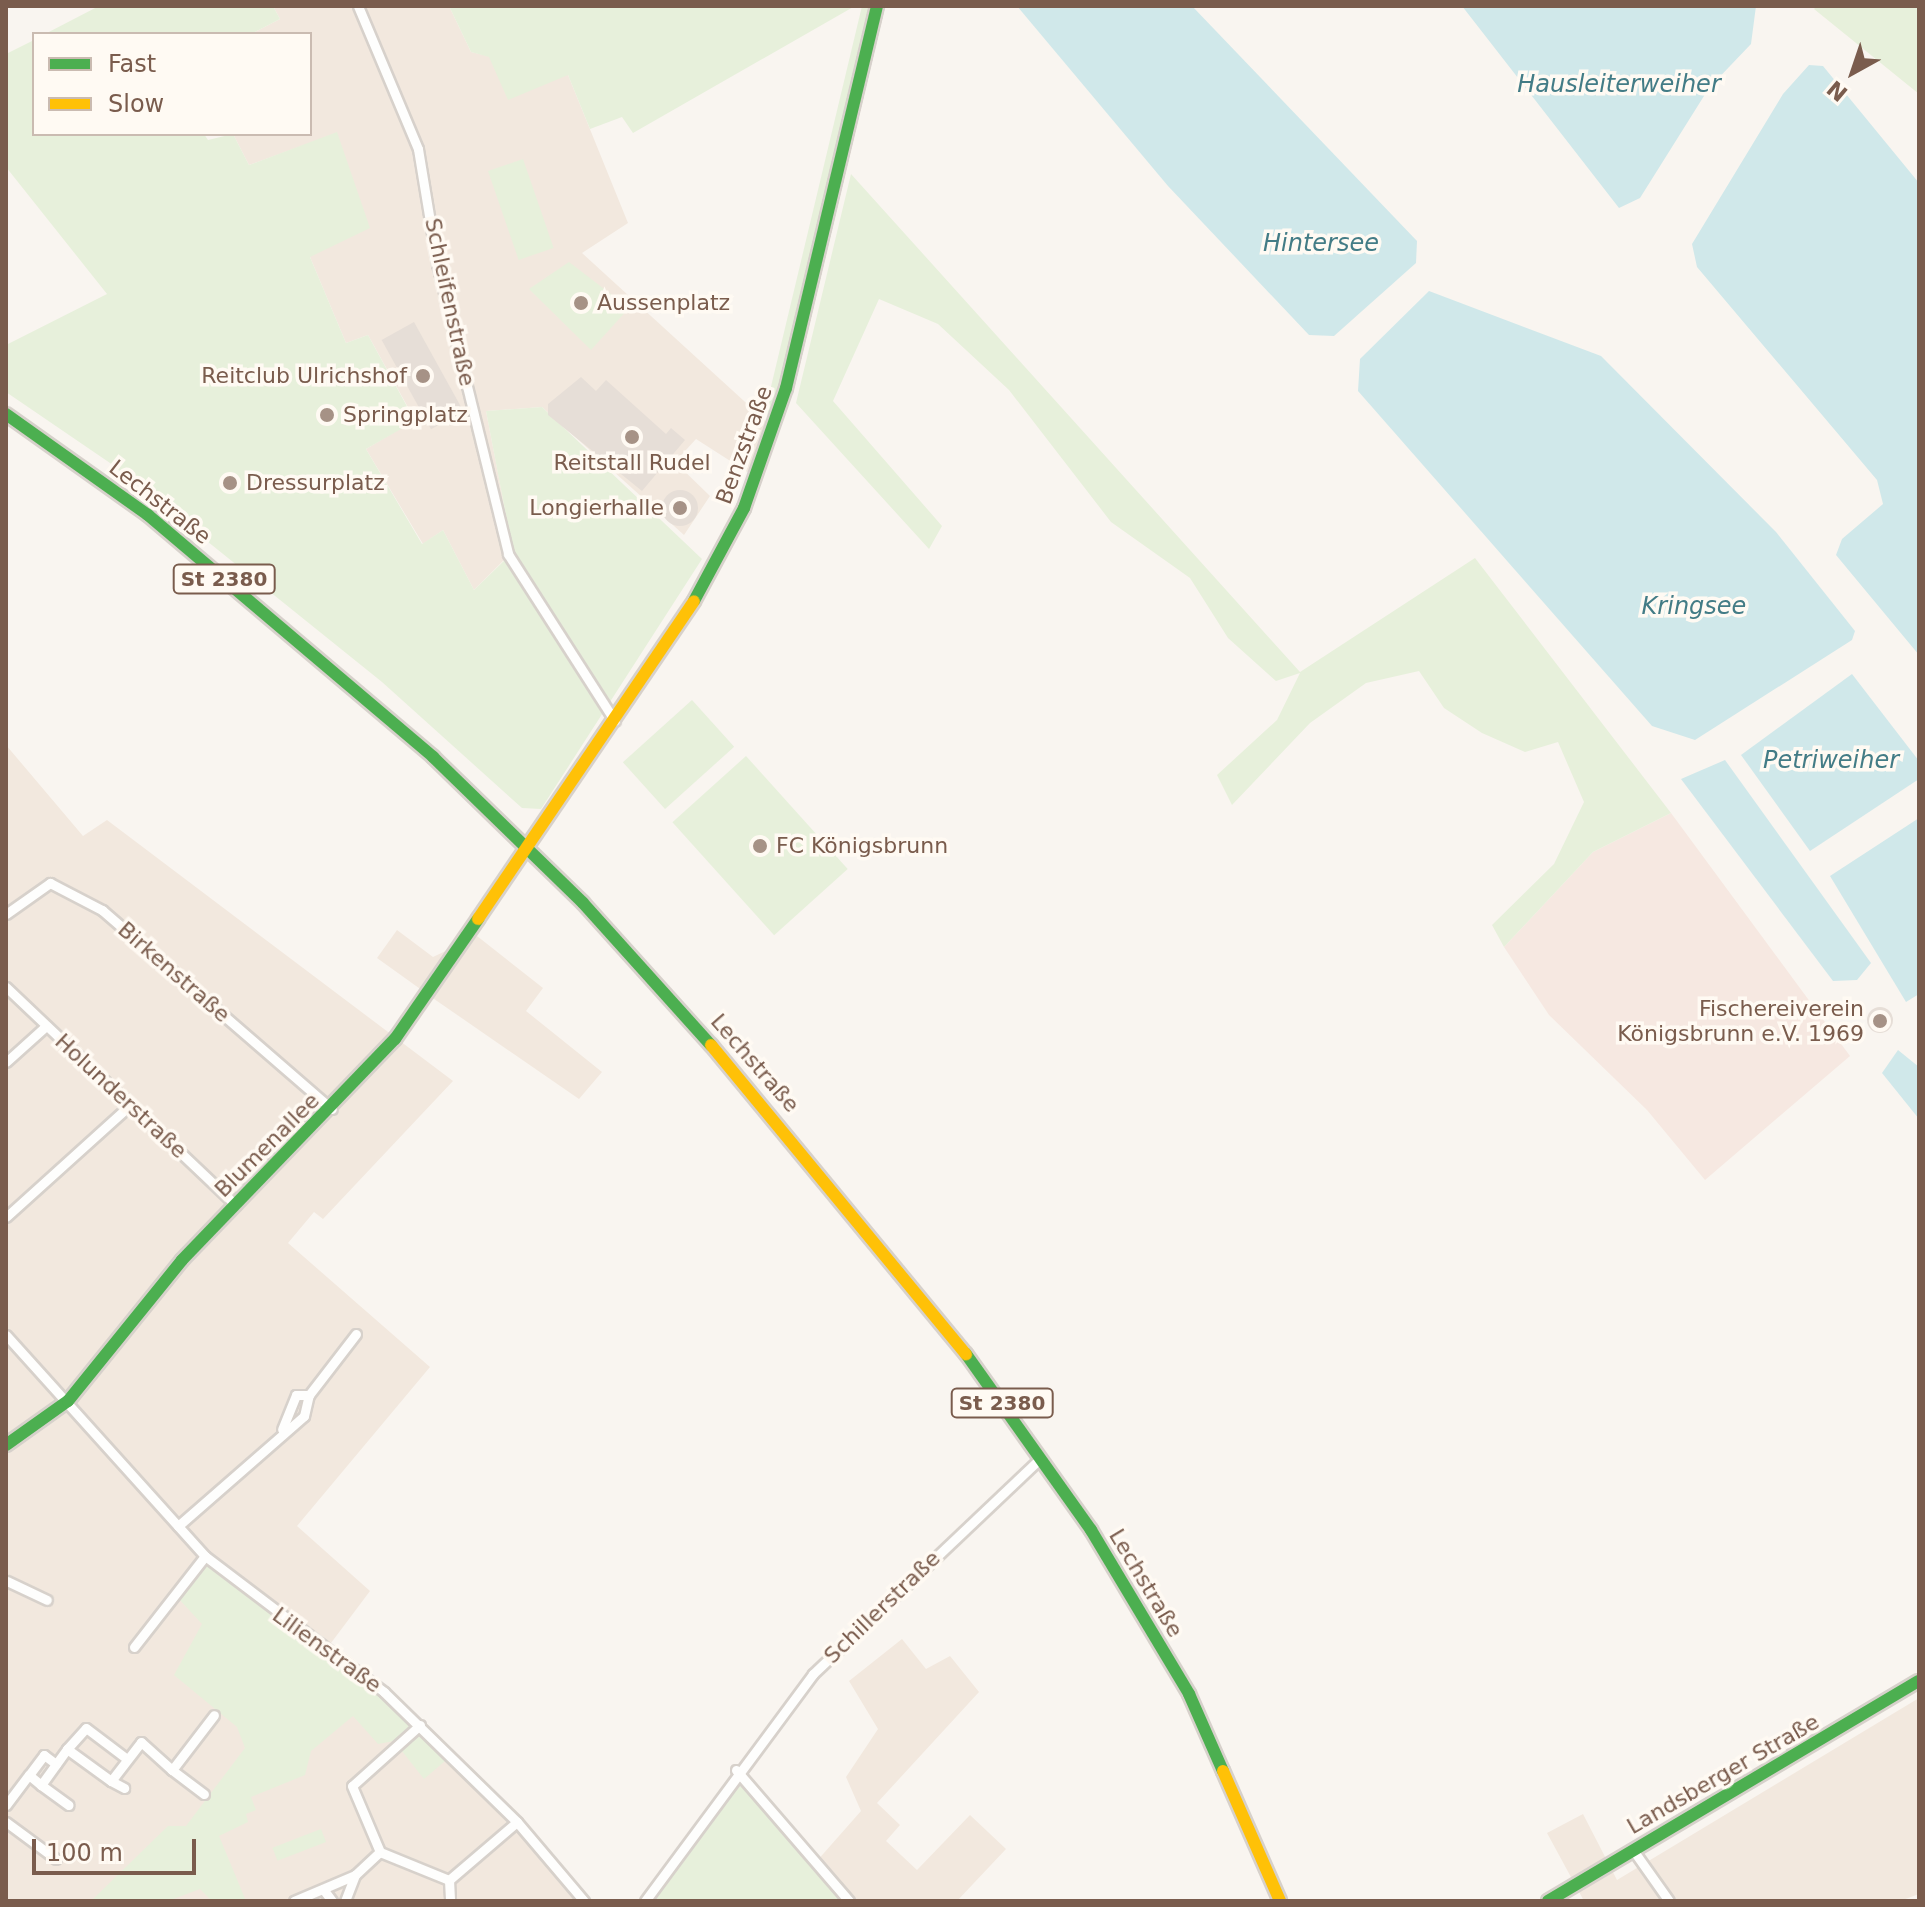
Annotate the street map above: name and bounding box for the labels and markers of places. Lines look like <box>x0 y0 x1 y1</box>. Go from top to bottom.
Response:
place label: Aussenplatz <box>597 290 730 316</box>
marker: Aussenplatz <box>572 294 590 312</box>
place label: Reitclub Ulrichshof <box>201 363 407 389</box>
marker: Reitclub Ulrichshof <box>414 367 432 385</box>
place label: Springplatz <box>343 402 468 428</box>
marker: Springplatz <box>318 406 336 424</box>
marker: Reitstall Rudel <box>623 428 641 446</box>
place label: Reitstall Rudel <box>553 450 711 476</box>
place label: Dressurplatz <box>246 470 385 496</box>
marker: Dressurplatz <box>221 474 239 492</box>
place label: Longierhalle <box>529 495 664 521</box>
marker: Longierhalle <box>671 499 689 517</box>
place label: FC Königsbrunn <box>776 833 948 859</box>
marker: FC Königsbrunn <box>751 837 769 855</box>
place label: Fischereiverein Königsbrunn e.V. 1969 <box>1617 995 1864 1046</box>
marker: Fischereiverein Königsbrunn e.V. 1969 <box>1871 1012 1889 1030</box>

